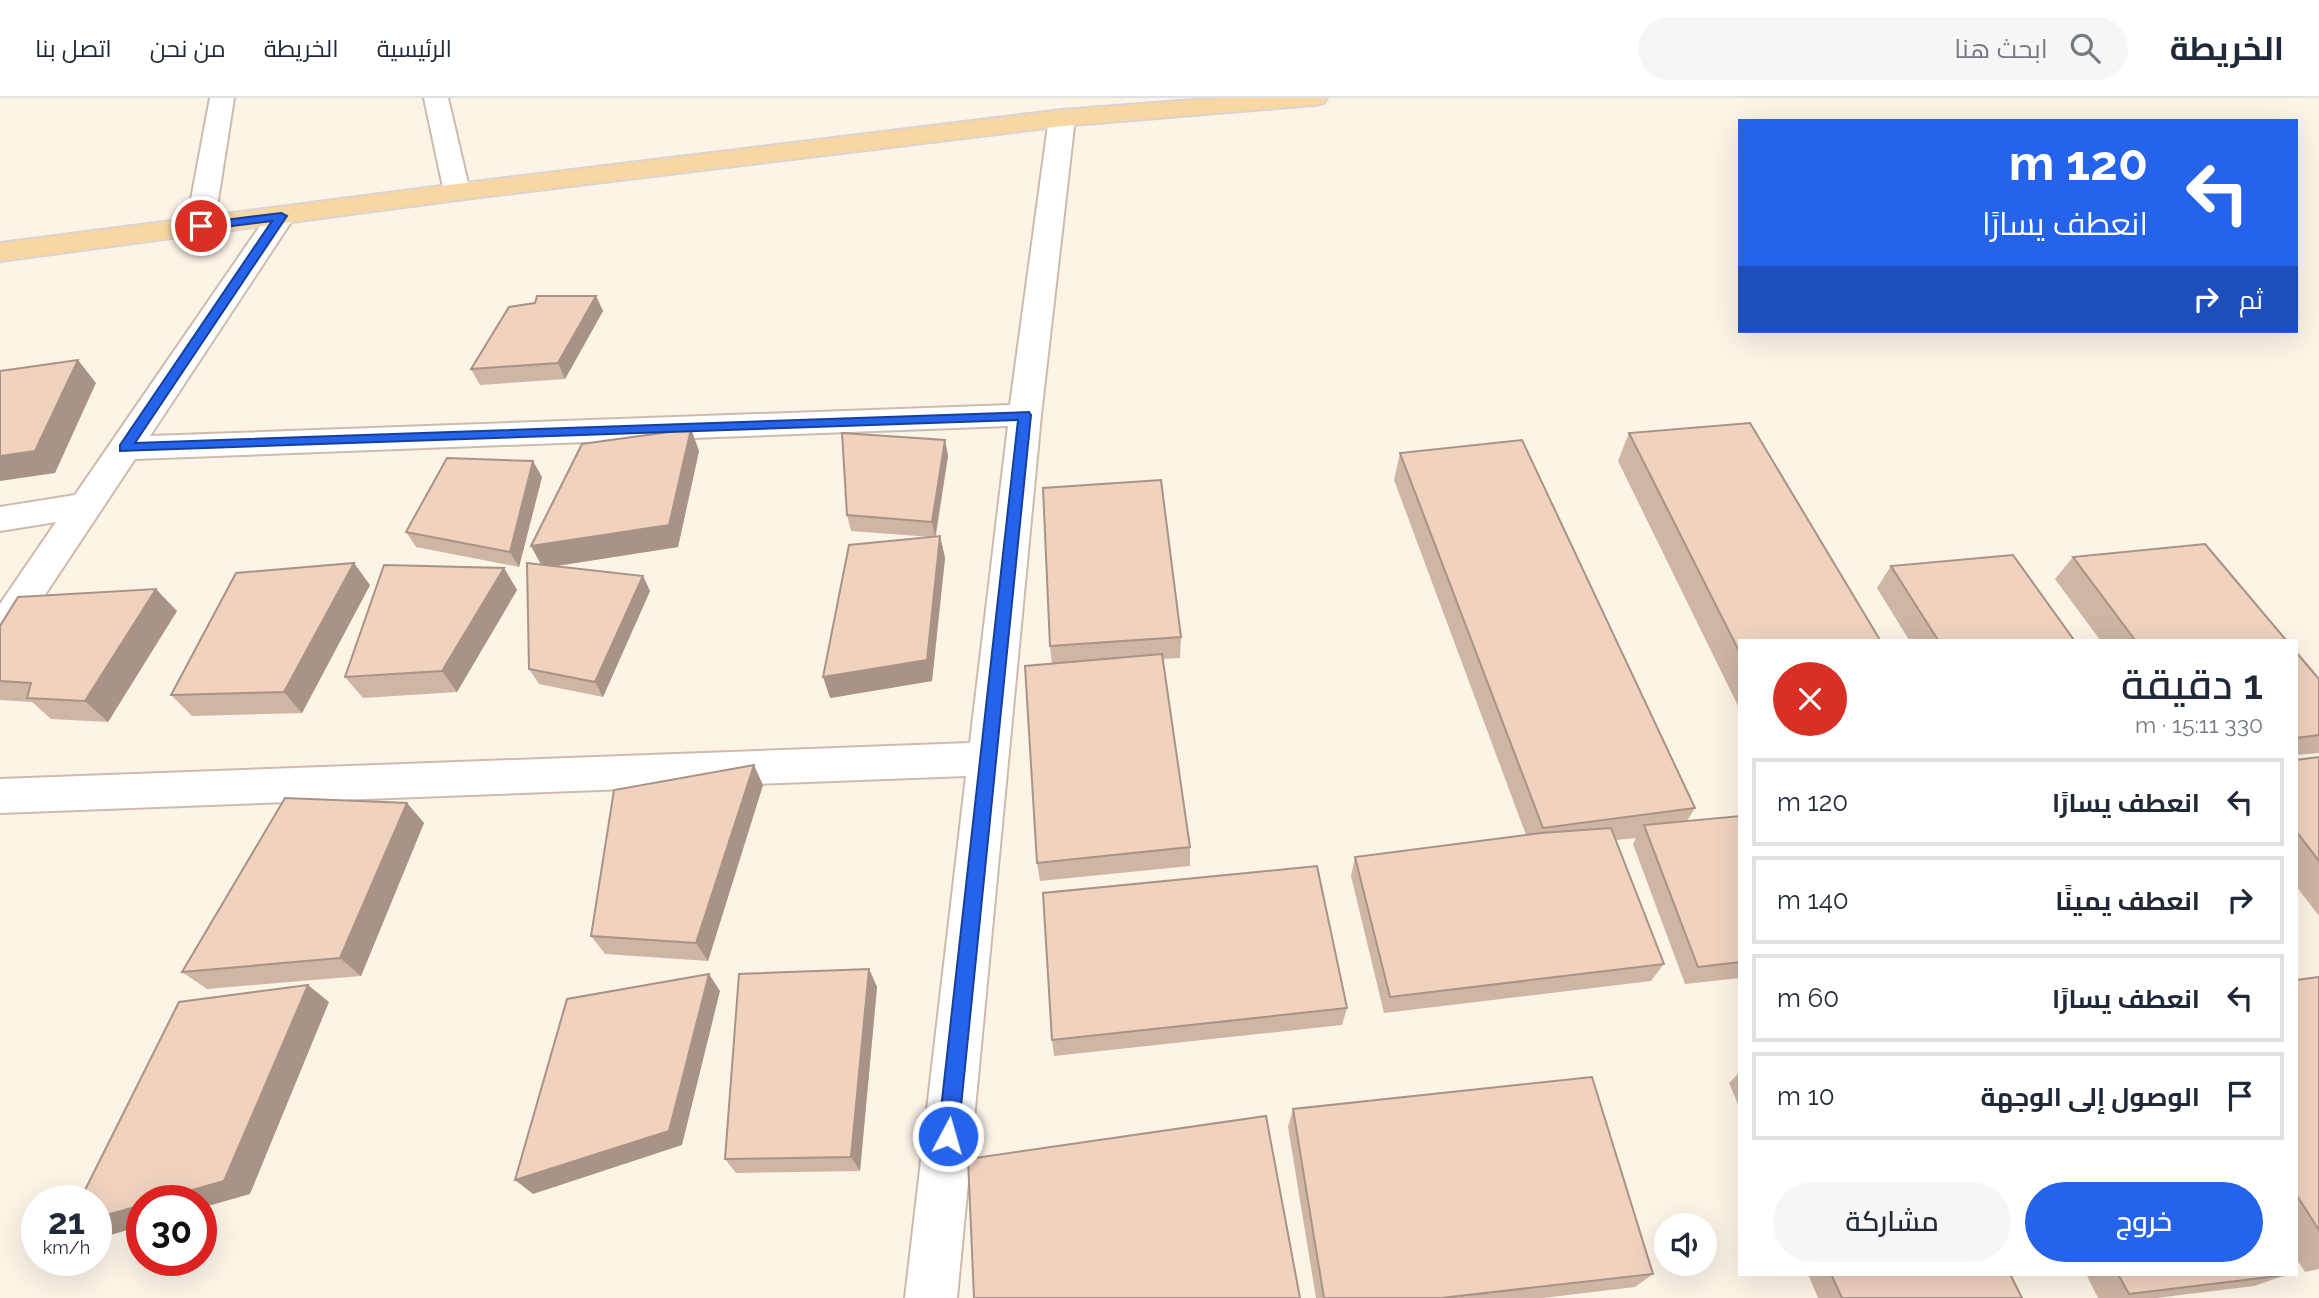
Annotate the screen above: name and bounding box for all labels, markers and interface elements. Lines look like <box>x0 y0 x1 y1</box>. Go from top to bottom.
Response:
search box <box>1638 17 2128 80</box>
icon: search <box>2066 29 2104 67</box>
text: الخريطة <box>2170 29 2284 68</box>
text: اتصل بنا <box>35 34 112 63</box>
text: من نحن <box>150 34 226 63</box>
text: الخريطة <box>264 34 339 63</box>
text: الرئيسية <box>377 34 452 63</box>
text: ابحث هنا <box>1954 34 2048 64</box>
text: 120 m <box>2009 134 2148 191</box>
icon: left <box>2172 147 2263 238</box>
pin <box>171 196 231 256</box>
text: انعطف يسارًا <box>1982 205 2148 242</box>
icon: arrive <box>182 207 220 245</box>
icon: right <box>2187 280 2225 318</box>
text: ثم <box>2239 285 2263 315</box>
text: 1 دقيقة <box>2121 660 2263 709</box>
button: close <box>1773 662 1847 736</box>
text: 330 m · 15:11 <box>2135 711 2263 738</box>
icon: left <box>2221 783 2259 821</box>
text: 120 m <box>1777 787 1848 817</box>
text: انعطف يسارًا <box>2052 788 2200 818</box>
icon: right <box>2221 881 2259 919</box>
text: 140 m <box>1777 885 1849 915</box>
text: انعطف يمينًا <box>2055 886 2200 916</box>
icon: left <box>2221 979 2259 1017</box>
text: 60 m <box>1777 983 1839 1013</box>
text: انعطف يسارًا <box>2052 984 2200 1014</box>
icon: arrive <box>2221 1077 2259 1115</box>
text: 10 m <box>1777 1081 1835 1111</box>
text: الوصول إلى الوجهة <box>1980 1082 2200 1112</box>
position arrow <box>911 1099 985 1173</box>
button: مشاركة <box>1773 1182 2011 1262</box>
button: خروج <box>2025 1182 2263 1262</box>
speed limit sign: 30 <box>126 1185 217 1276</box>
text: 21 <box>48 1201 85 1242</box>
map controls <box>1654 1213 1717 1276</box>
button: sound <box>1654 1213 1717 1276</box>
text: km/h <box>43 1237 90 1258</box>

